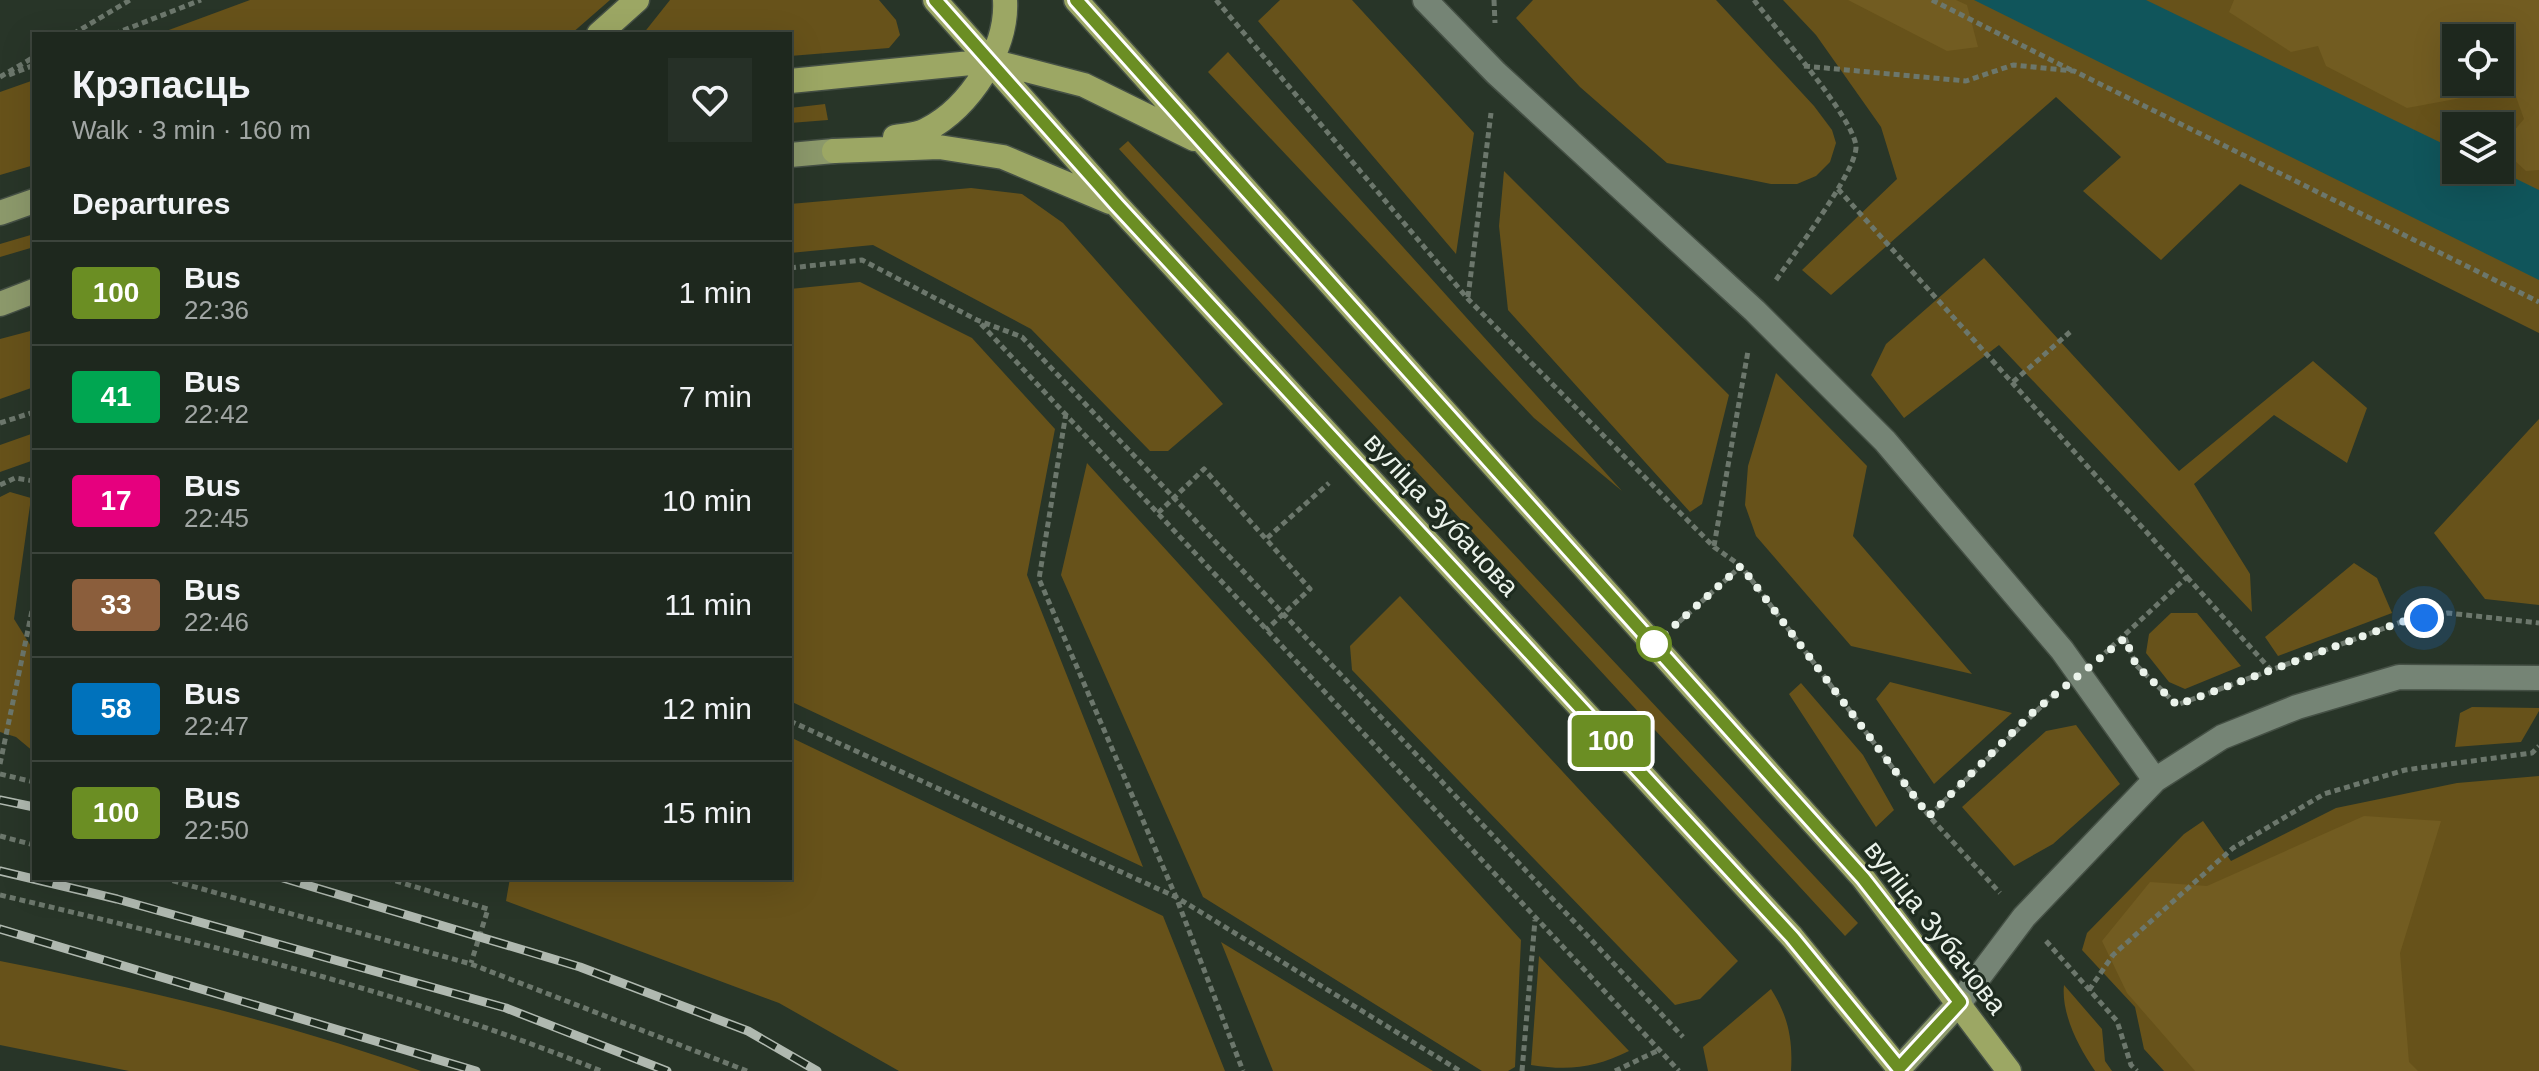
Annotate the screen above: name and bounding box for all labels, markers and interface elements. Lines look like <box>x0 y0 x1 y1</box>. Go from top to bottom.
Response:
map controls <box>2442 24 2514 184</box>
button: locate <box>2442 24 2514 96</box>
button: heart <box>668 58 752 142</box>
text: Крэпасць <box>72 64 251 106</box>
button: layers <box>2442 112 2514 184</box>
text: Walk · 3 min · 160 m <box>72 115 311 145</box>
text: Departures <box>72 187 230 220</box>
text: Bus <box>184 261 241 294</box>
text: 1 min <box>679 276 752 309</box>
text: 100 <box>93 277 139 308</box>
text: 22:36 <box>184 295 249 325</box>
text: Bus <box>184 365 241 398</box>
text: 7 min <box>679 380 752 413</box>
text: 41 <box>100 381 132 412</box>
text: 22:42 <box>184 399 249 429</box>
street label: вуліца Зубачова <box>1358 426 1525 603</box>
text: Bus <box>184 469 241 502</box>
text: 10 min <box>662 484 752 517</box>
text: 17 <box>100 485 132 516</box>
text: 22:45 <box>184 503 249 533</box>
text: Bus <box>184 573 241 606</box>
text: 11 min <box>664 588 752 621</box>
text: 33 <box>100 589 132 620</box>
your location <box>2404 598 2444 638</box>
text: 22:46 <box>184 607 249 637</box>
unlabelled marker <box>1637 627 1671 661</box>
text: Bus <box>184 677 241 710</box>
text: 12 min <box>662 692 752 725</box>
text: 58 <box>100 693 132 724</box>
text: 22:47 <box>184 711 249 741</box>
line badge: 100 <box>1565 715 1657 767</box>
text: 100 <box>1588 725 1634 756</box>
text: Bus <box>184 781 241 814</box>
text: 15 min <box>662 796 752 829</box>
text: 100 <box>93 797 139 828</box>
text: 22:50 <box>184 815 249 845</box>
street label: вуліца Зубачова <box>1858 834 2013 1021</box>

